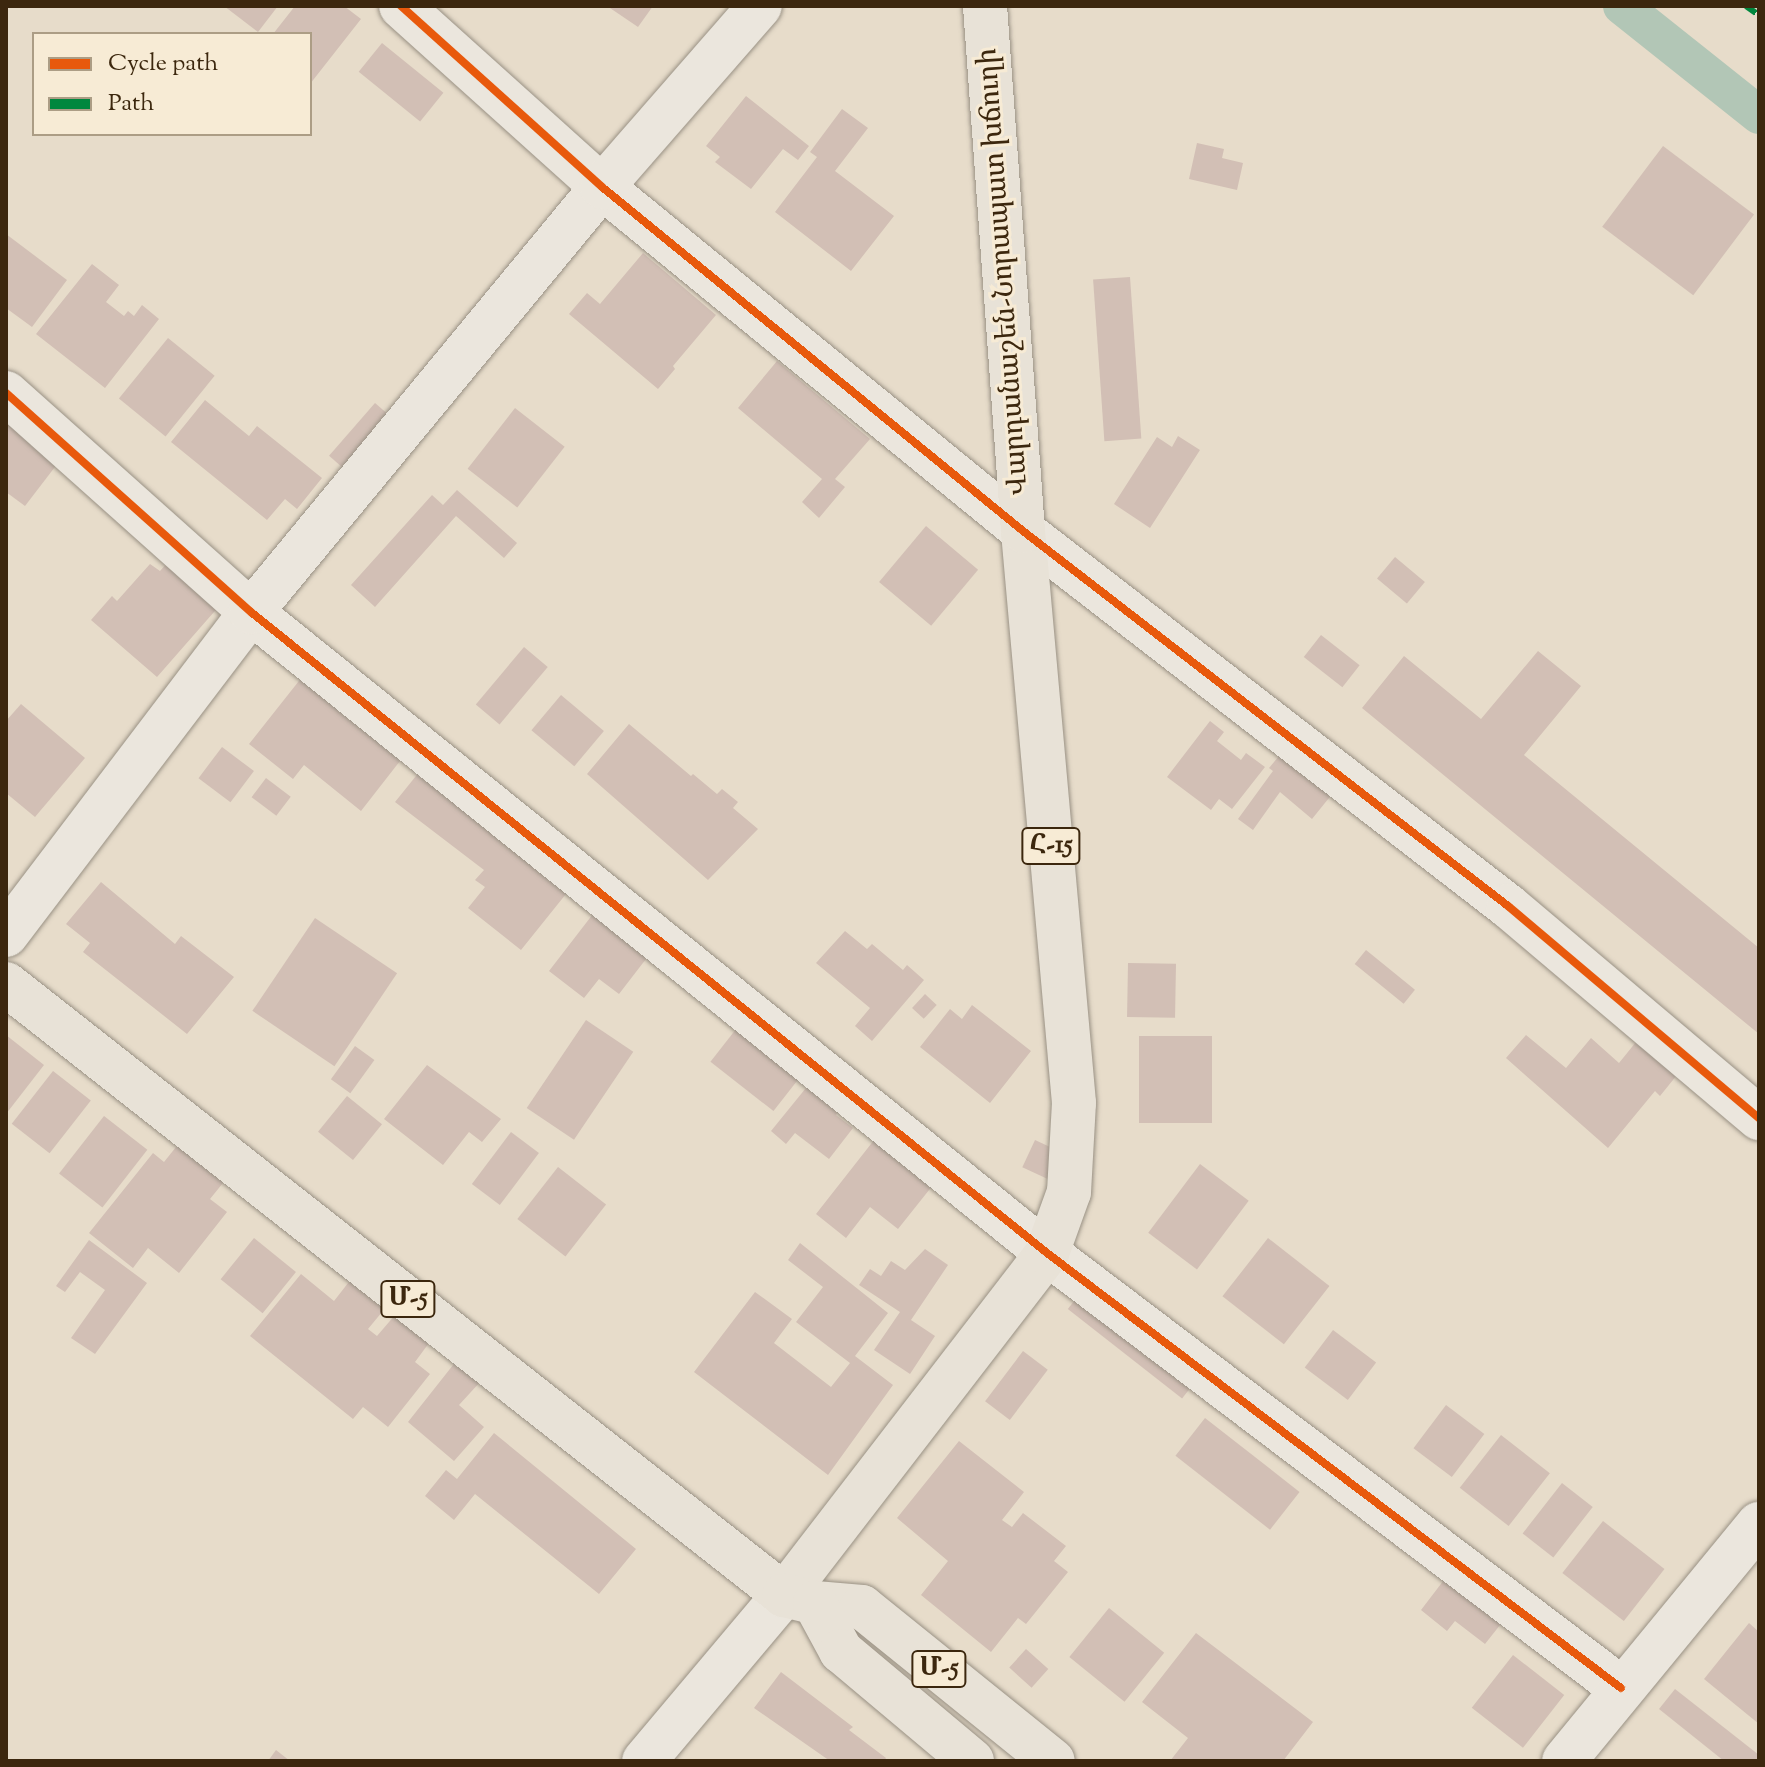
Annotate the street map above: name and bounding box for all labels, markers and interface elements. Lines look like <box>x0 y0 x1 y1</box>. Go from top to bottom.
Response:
legend <box>32 32 312 136</box>
text: Cycle path <box>108 47 218 81</box>
street label: Վարդանաշեն-Նորապատ խճուղի <box>972 47 1036 497</box>
text: Path <box>108 87 154 121</box>
road number: Հ-15 <box>1021 824 1081 868</box>
road number: Մ-5 <box>380 1277 436 1321</box>
road number: Մ-5 <box>911 1647 967 1691</box>

